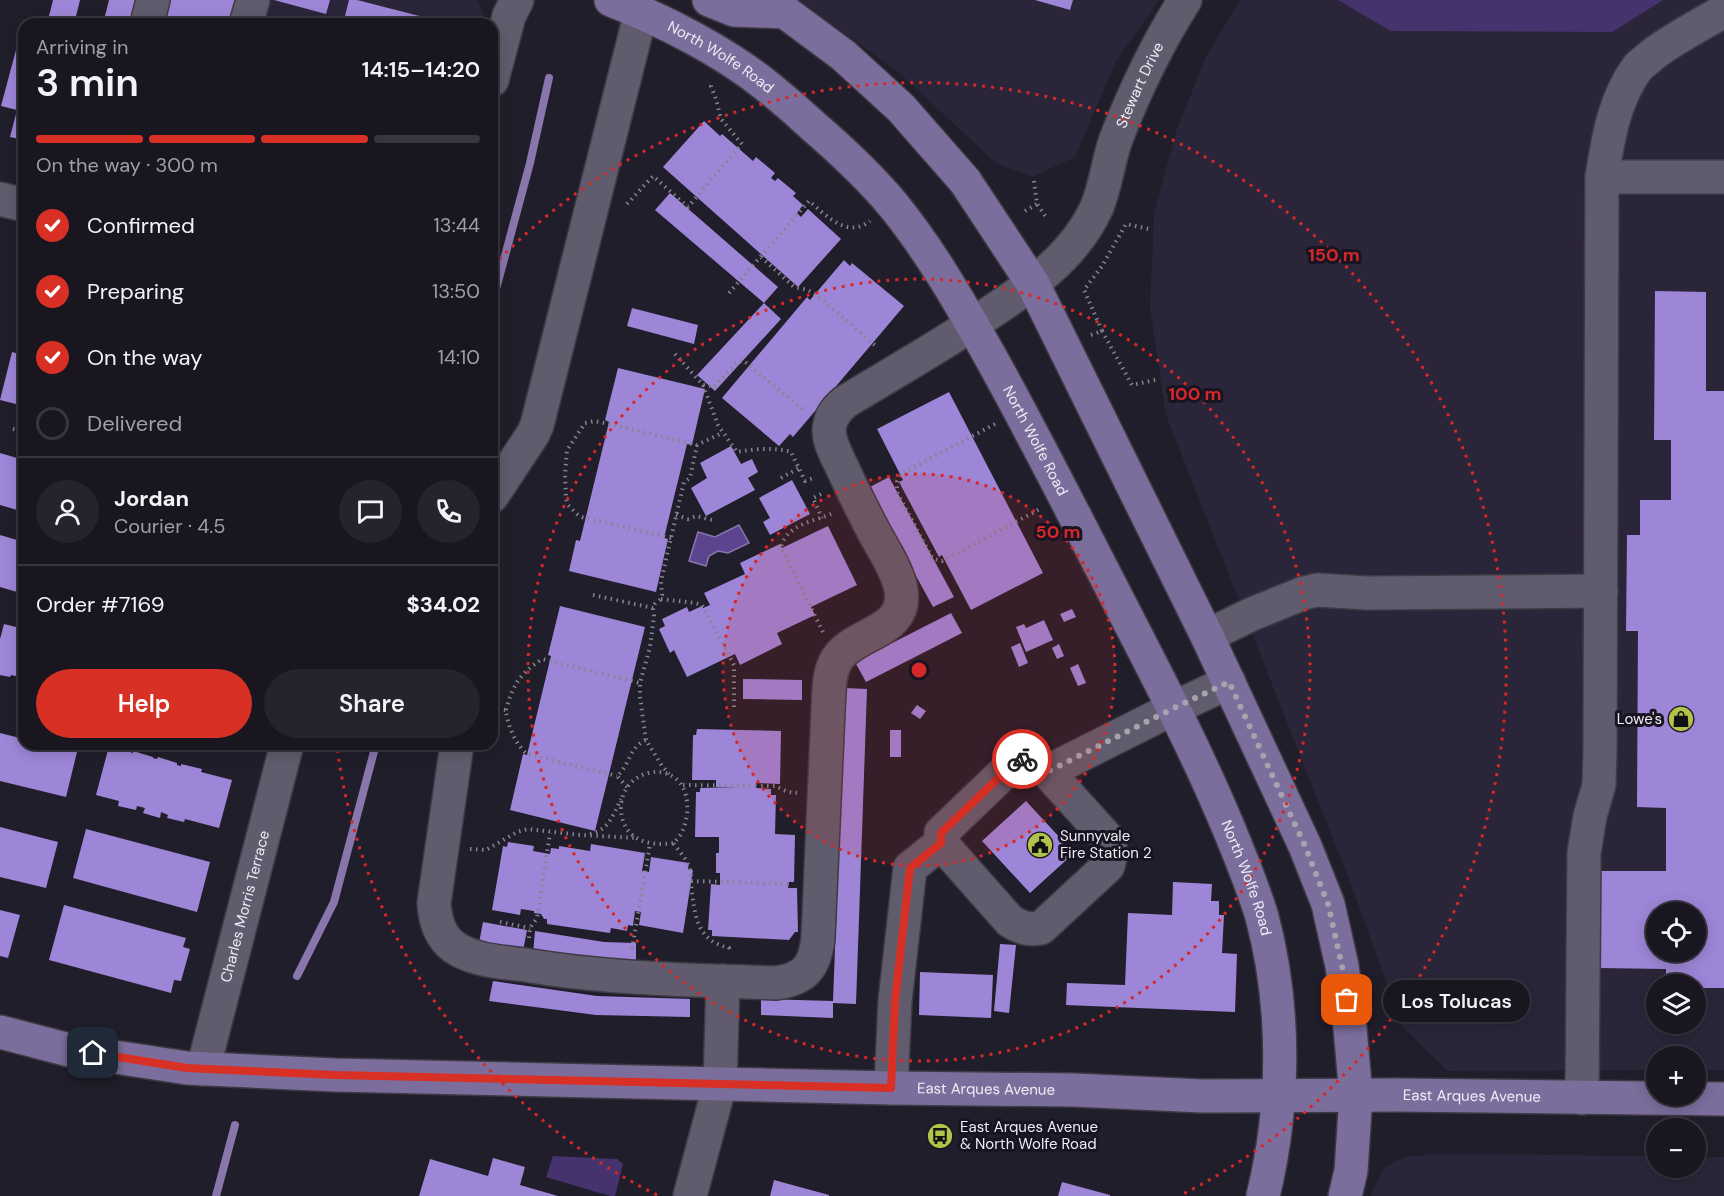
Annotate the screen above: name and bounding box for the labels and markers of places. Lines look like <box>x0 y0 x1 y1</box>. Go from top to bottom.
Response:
centre of rings <box>909 660 929 680</box>
shop icon: Lowe's <box>1666 704 1696 734</box>
place label: Lowe's <box>1617 709 1662 729</box>
place label: Sunnyvale Fire Station 2 <box>1060 826 1152 863</box>
public building icon: Sunnyvale Fire Station 2 <box>1025 830 1055 860</box>
pin <box>1321 974 1372 1025</box>
callout: Los Tolucas <box>1383 979 1530 1021</box>
pin <box>67 1027 118 1078</box>
place label: East Arques Avenue & North Wolfe Road <box>960 1117 1098 1154</box>
bus stop icon: East Arques Avenue & North Wolfe Road <box>925 1121 955 1151</box>

